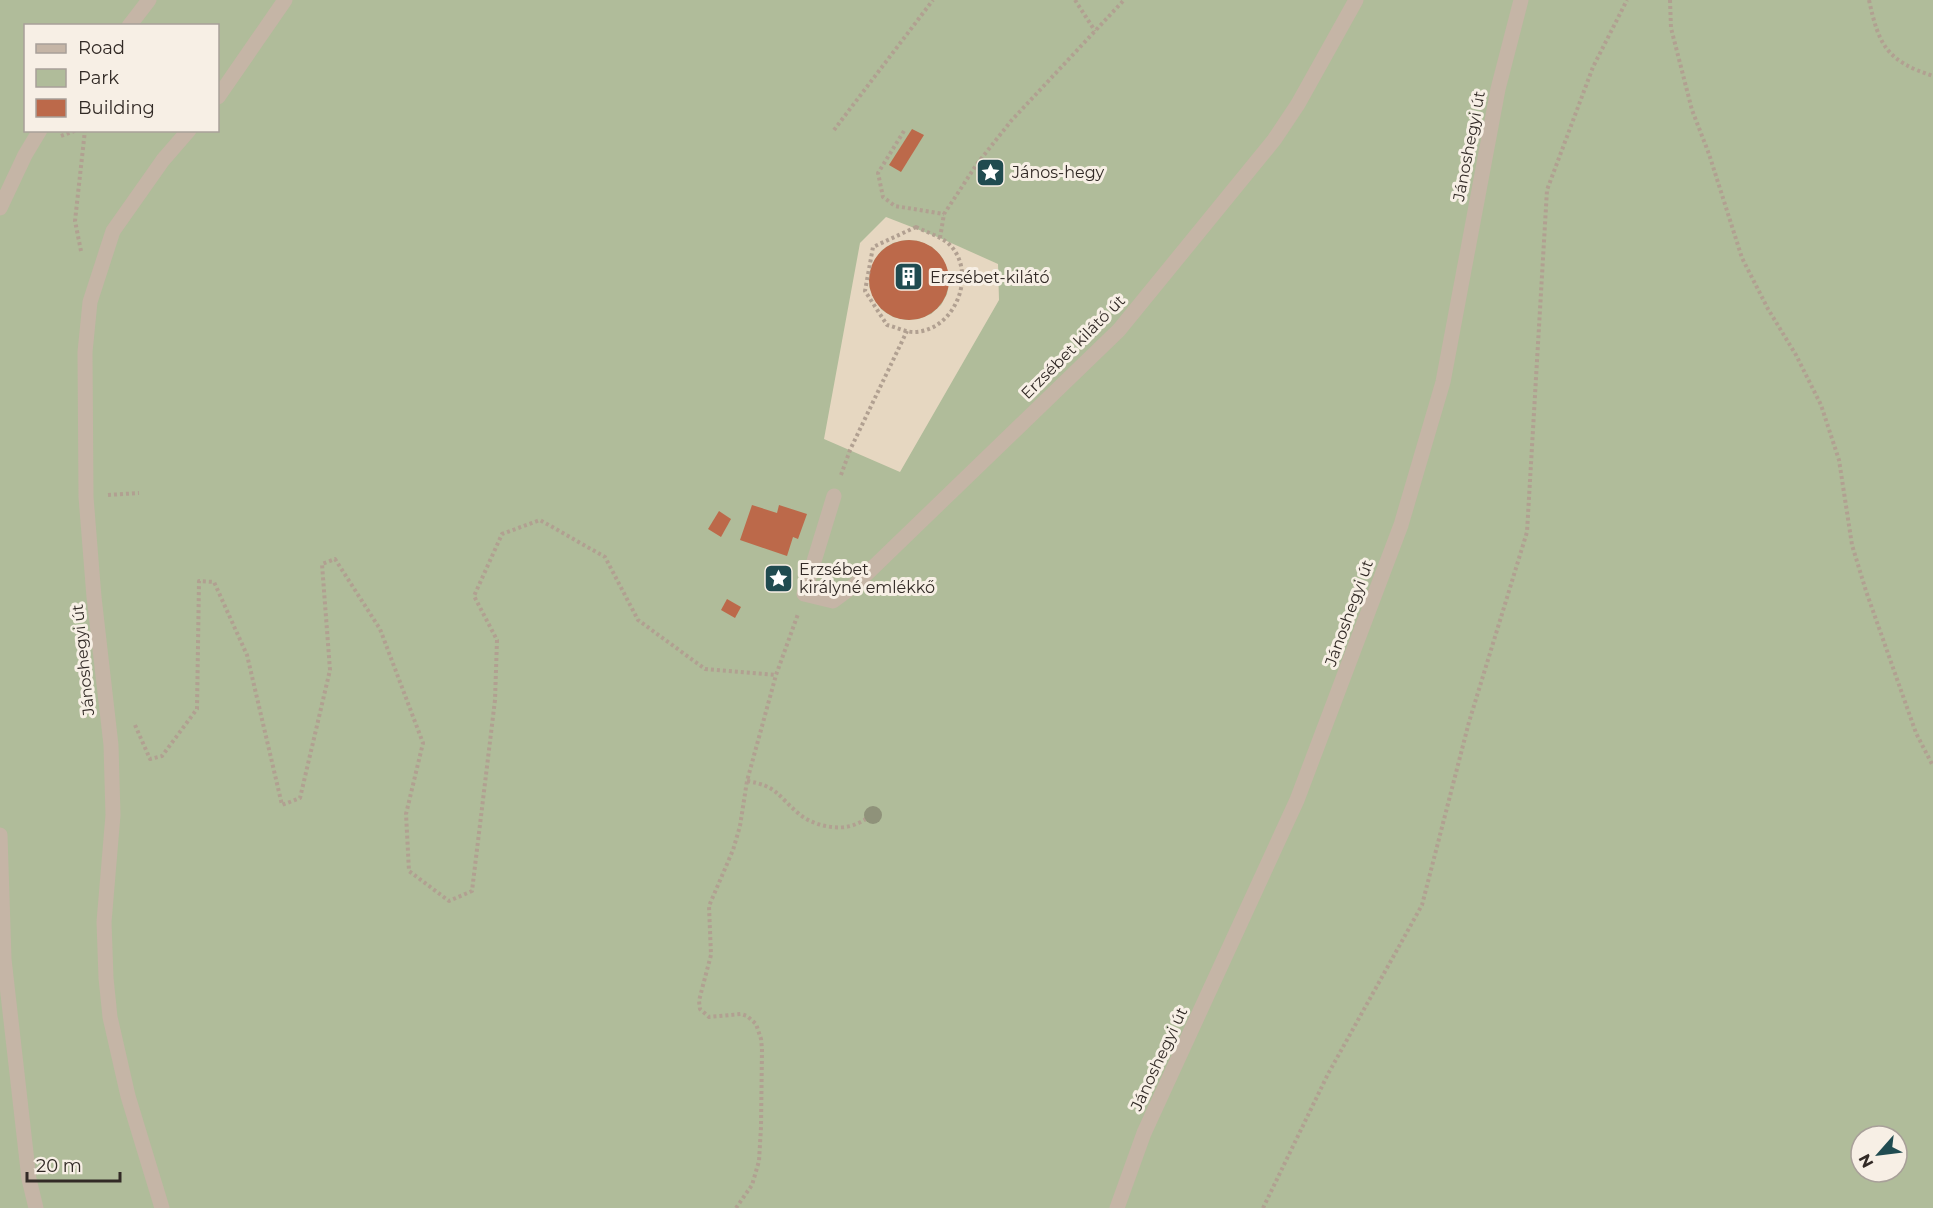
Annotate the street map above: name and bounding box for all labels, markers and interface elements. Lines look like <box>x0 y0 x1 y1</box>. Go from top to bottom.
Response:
legend <box>24 24 219 132</box>
text: Road <box>78 37 125 59</box>
text: Park <box>78 67 119 89</box>
street label: Jánoshegyi út <box>1449 89 1489 204</box>
text: Building <box>78 97 155 119</box>
place icon: János-hegy <box>975 156 1007 188</box>
place label: János-hegy <box>1011 163 1105 182</box>
building icon: Erzsébet-kilátó <box>893 261 925 293</box>
place label: Erzsébet-kilátó <box>930 268 1050 287</box>
street label: Erzsébet kilátó út <box>1017 291 1129 403</box>
street label: Jánoshegyi út <box>1321 557 1377 670</box>
place label: Erzsébet királyné emlékkő <box>799 560 935 597</box>
place icon: Erzsébet királyné emlékkő <box>762 562 794 594</box>
street label: Jánoshegyi út <box>68 603 98 718</box>
street label: Jánoshegyi út <box>1126 1004 1191 1115</box>
north arrow <box>1849 1124 1909 1184</box>
scale bar <box>27 1145 120 1183</box>
text: N <box>1855 1151 1878 1171</box>
text: 20 m <box>36 1155 82 1177</box>

